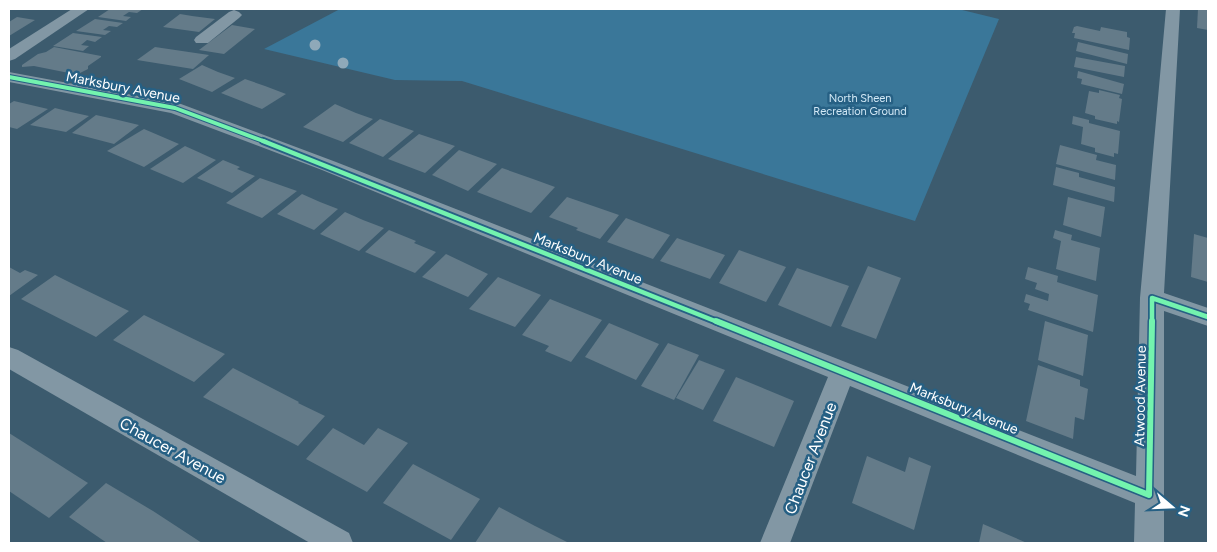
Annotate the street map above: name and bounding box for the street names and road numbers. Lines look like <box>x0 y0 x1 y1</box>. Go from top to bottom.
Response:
street label: Marksbury Avenue <box>64 68 182 107</box>
street label: Marksbury Avenue <box>531 229 645 288</box>
street label: Atwood Avenue <box>1131 345 1150 447</box>
street label: Marksbury Avenue <box>907 379 1021 438</box>
street label: Chaucer Avenue <box>780 399 841 517</box>
street label: Chaucer Avenue <box>116 413 229 488</box>

